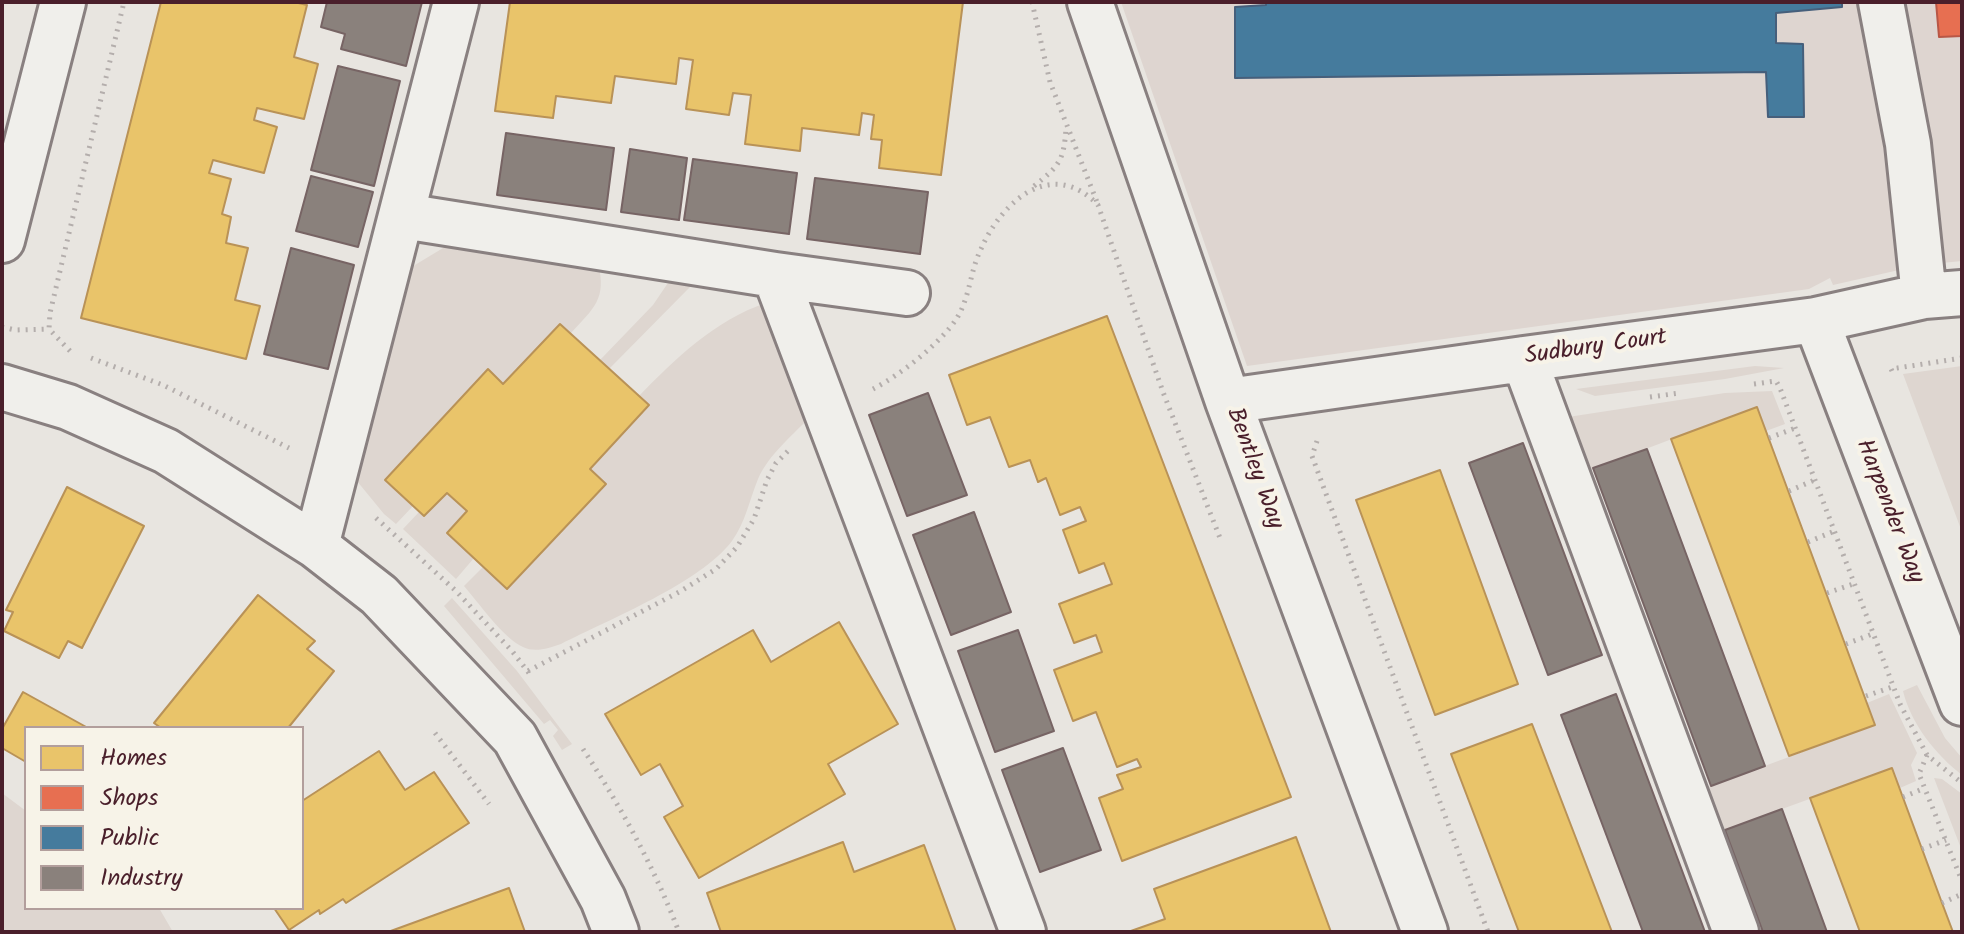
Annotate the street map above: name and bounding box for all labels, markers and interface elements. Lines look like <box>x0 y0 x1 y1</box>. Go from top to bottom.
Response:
street label: Sudbury Court <box>1523 325 1669 373</box>
street label: Bentley Way <box>1218 404 1288 534</box>
street label: Harpender Way <box>1847 436 1929 588</box>
legend <box>24 726 304 910</box>
text: Homes <box>100 739 167 778</box>
text: Shops <box>100 779 158 818</box>
text: Public <box>100 819 159 858</box>
text: Industry <box>100 859 182 898</box>

